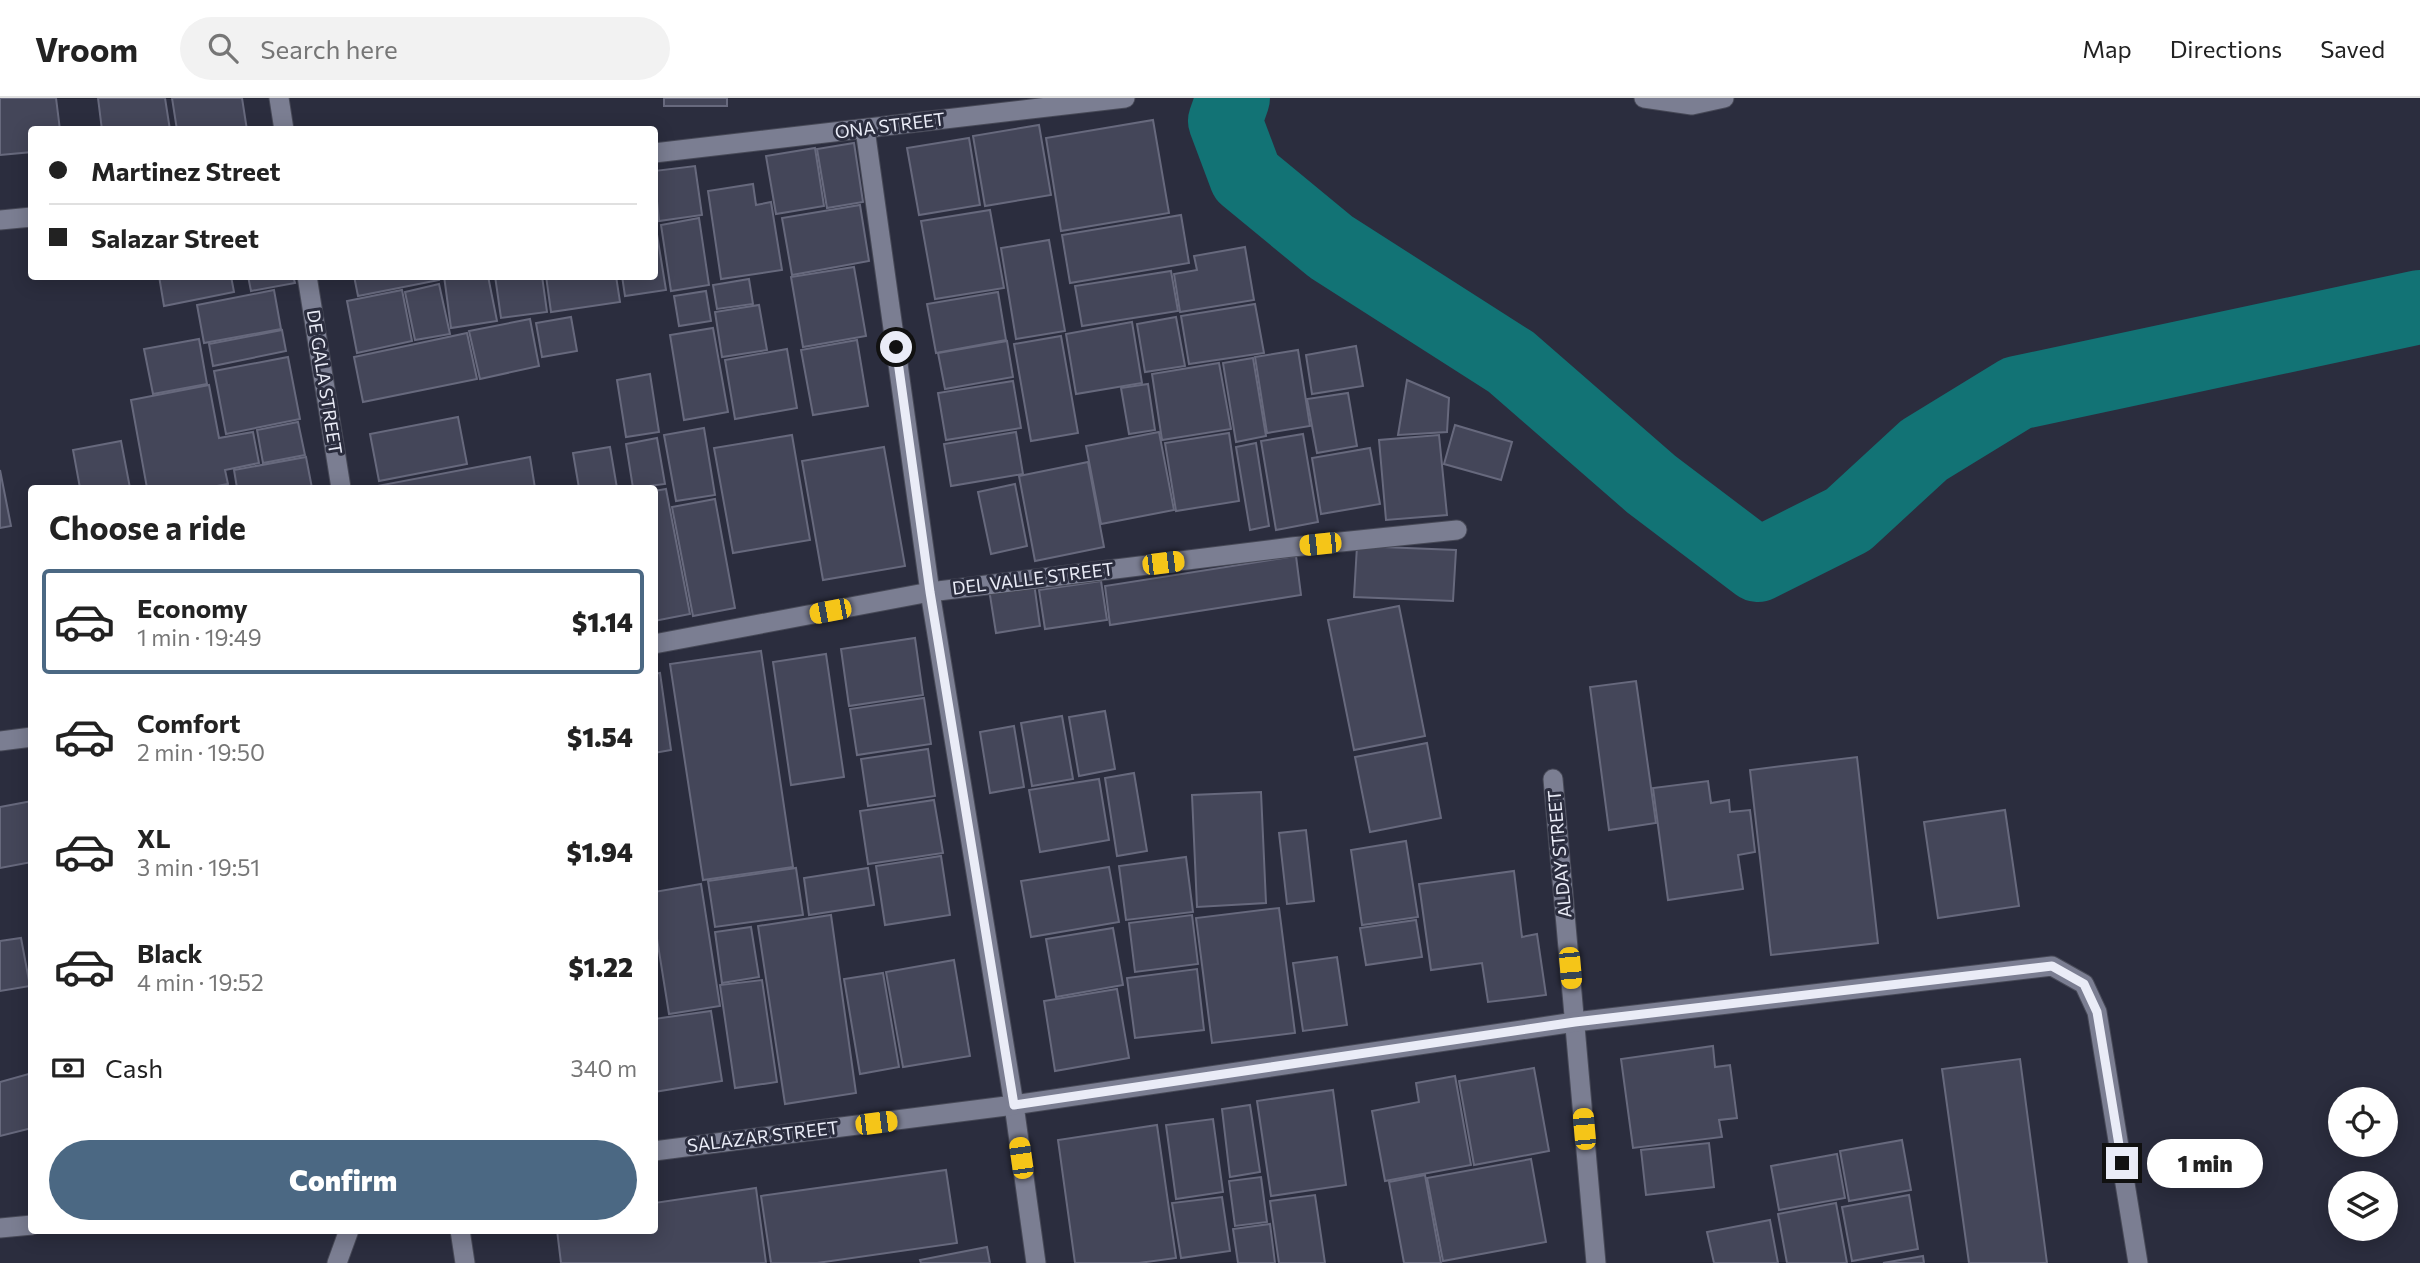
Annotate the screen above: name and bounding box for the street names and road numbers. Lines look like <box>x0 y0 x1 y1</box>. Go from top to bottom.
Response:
street label: ONA STREET <box>833 107 946 143</box>
street label: DE GALA STREET <box>303 308 347 456</box>
street label: DEL VALLE STREET <box>951 557 1115 599</box>
street label: ALDAY STREET <box>1542 789 1576 919</box>
street label: SALAZAR STREET <box>686 1116 840 1156</box>

